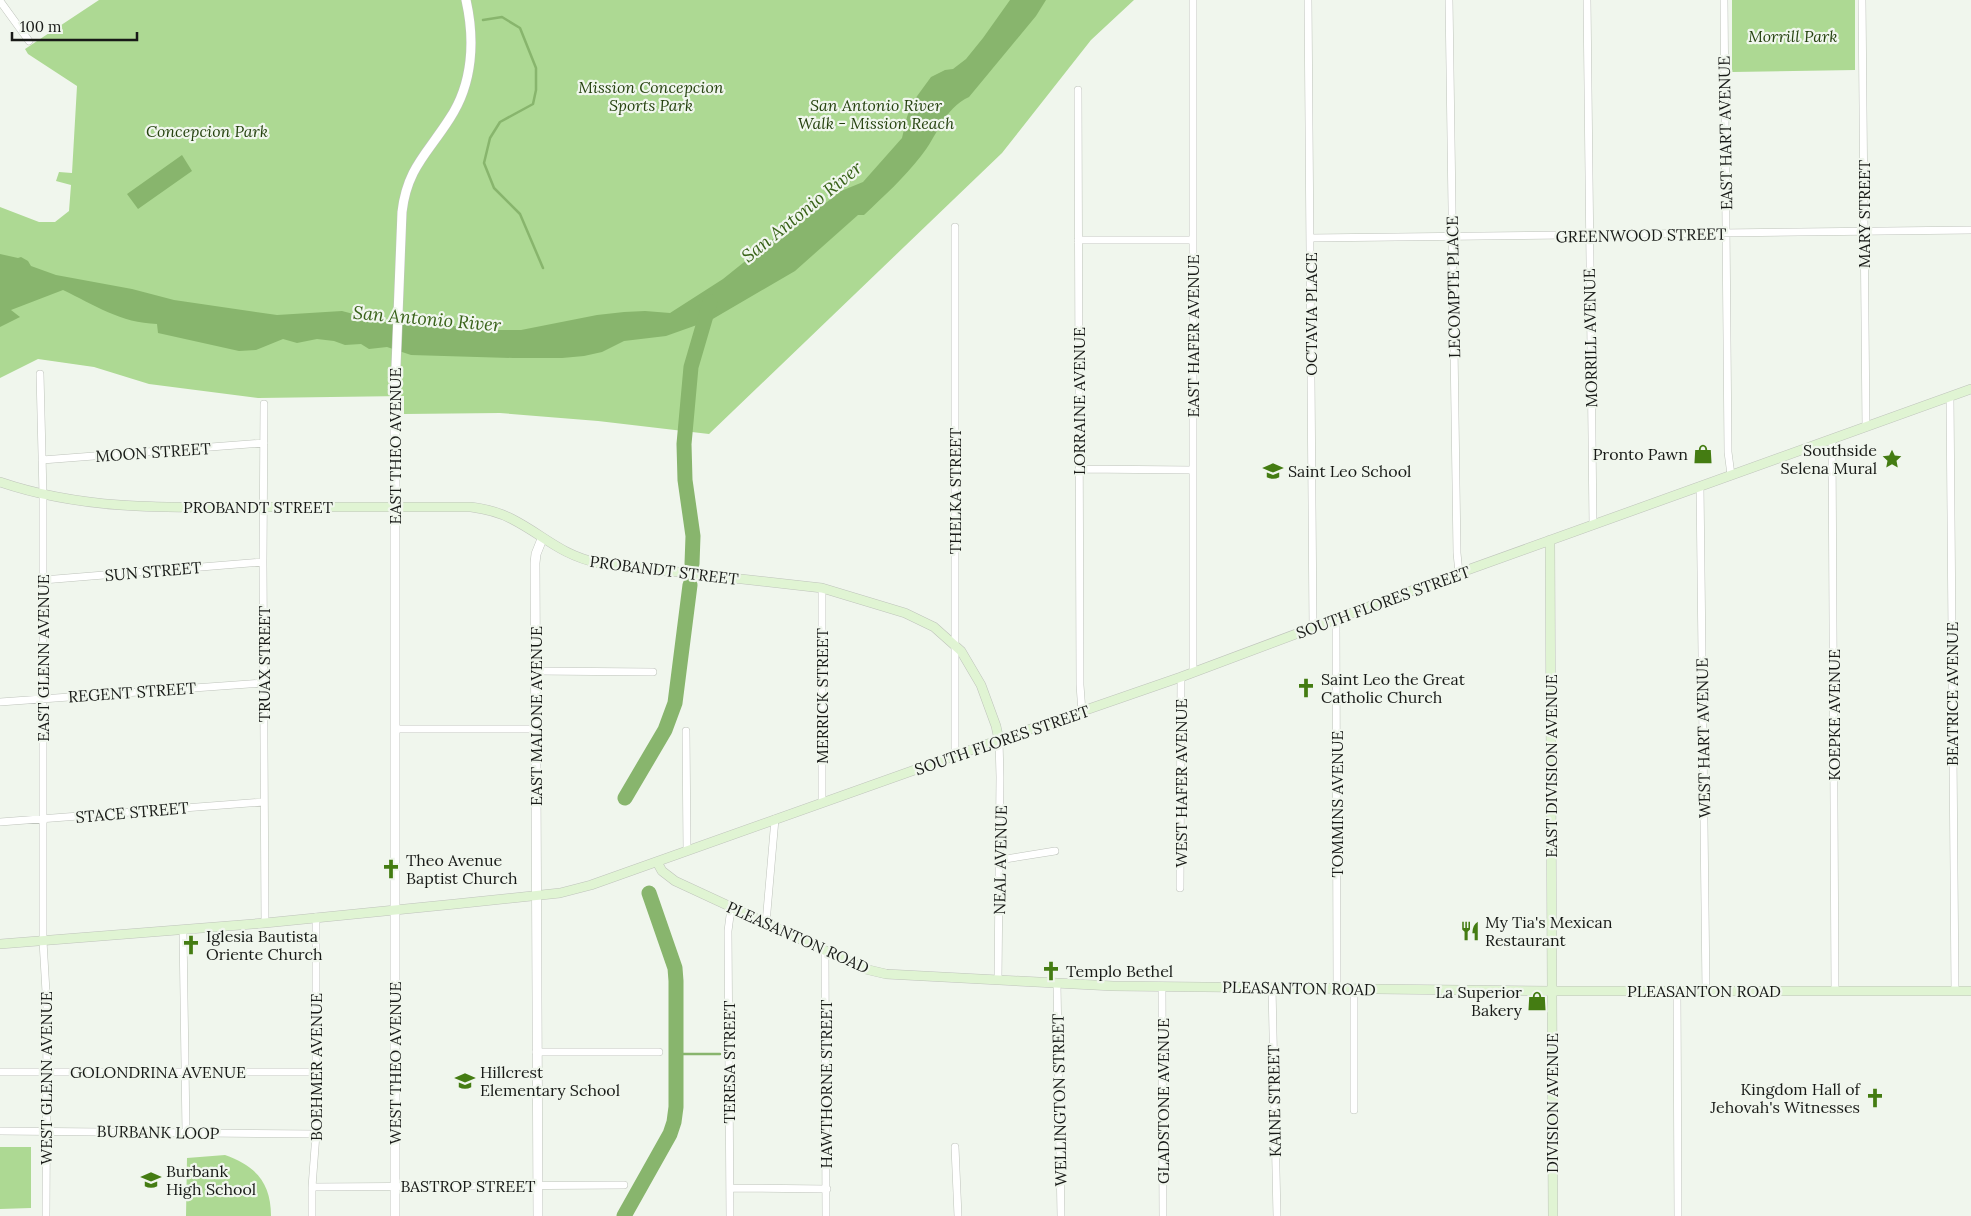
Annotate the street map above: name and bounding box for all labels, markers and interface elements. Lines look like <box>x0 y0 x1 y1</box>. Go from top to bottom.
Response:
scale bar <box>12 10 138 42</box>
text: 100 m <box>20 17 61 36</box>
park label: Morrill Park <box>1748 26 1838 46</box>
street label: EAST HART AVENUE <box>1714 56 1736 210</box>
park label: Mission Concepcion Sports Park <box>578 77 724 115</box>
park label: San Antonio River Walk - Mission Reach <box>798 95 954 133</box>
park label: Concepcion Park <box>146 121 268 141</box>
water label: San Antonio River <box>737 155 867 267</box>
street label: MARY STREET <box>1854 160 1874 268</box>
street label: LECOMPTE PLACE <box>1442 216 1464 358</box>
street label: GREENWOOD STREET <box>1555 224 1727 246</box>
street label: OCTAVIA PLACE <box>1301 252 1321 376</box>
street label: EAST HAFER AVENUE <box>1183 254 1203 417</box>
street label: MORRILL AVENUE <box>1579 268 1601 408</box>
water label: San Antonio River <box>352 301 503 336</box>
street label: LORRAINE AVENUE <box>1069 327 1089 475</box>
street label: EAST THEO AVENUE <box>385 367 405 525</box>
street label: THELKA STREET <box>945 428 965 554</box>
street label: MOON STREET <box>95 438 211 466</box>
place label: Southside Selena Mural <box>1780 440 1877 478</box>
shop icon: Pronto Pawn <box>1692 443 1714 465</box>
place label: Pronto Pawn <box>1593 444 1688 464</box>
place icon: Southside Selena Mural <box>1881 448 1903 470</box>
school or university icon: Saint Leo School <box>1262 460 1284 482</box>
place label: Saint Leo School <box>1288 461 1411 481</box>
street label: PROBANDT STREET <box>183 497 333 517</box>
street label: PROBANDT STREET <box>588 551 740 589</box>
street label: SUN STREET <box>104 557 202 585</box>
street label: SOUTH FLORES STREET <box>1293 561 1473 643</box>
street label: EAST GLENN AVENUE <box>33 574 53 742</box>
street label: TRUAX STREET <box>254 606 274 722</box>
street label: BEATRICE AVENUE <box>1942 622 1962 766</box>
street label: EAST MALONE AVENUE <box>526 626 546 806</box>
street label: MERRICK STREET <box>812 628 832 764</box>
street label: KOEPKE AVENUE <box>1824 649 1844 781</box>
street label: WEST HART AVENUE <box>1692 658 1714 818</box>
place label: Saint Leo the Great Catholic Church <box>1321 669 1466 707</box>
street label: EAST DIVISION AVENUE <box>1541 674 1561 858</box>
church icon: Saint Leo the Great Catholic Church <box>1295 677 1317 699</box>
street label: REGENT STREET <box>67 678 197 706</box>
street label: WEST HAFER AVENUE <box>1171 699 1191 867</box>
street label: SOUTH FLORES STREET <box>912 701 1092 779</box>
street label: TOMMINS AVENUE <box>1327 730 1347 878</box>
street label: STACE STREET <box>74 797 190 827</box>
street label: NEAL AVENUE <box>989 805 1011 915</box>
place label: Theo Avenue Baptist Church <box>406 850 518 888</box>
church icon: Theo Avenue Baptist Church <box>380 858 402 880</box>
street label: PLEASANTON ROAD <box>724 897 872 977</box>
place label: My Tia's Mexican Restaurant <box>1485 912 1613 950</box>
restaurant icon: My Tia's Mexican Restaurant <box>1459 920 1481 942</box>
place label: Iglesia Bautista Oriente Church <box>206 926 323 964</box>
church icon: Iglesia Bautista Oriente Church <box>180 934 202 956</box>
church icon: Templo Bethel <box>1040 960 1062 982</box>
place label: Templo Bethel <box>1066 961 1173 981</box>
street label: PLEASANTON ROAD <box>1222 977 1376 999</box>
street label: WEST THEO AVENUE <box>385 981 405 1144</box>
street label: PLEASANTON ROAD <box>1627 981 1781 1001</box>
place label: La Superior Bakery <box>1435 982 1523 1020</box>
shop icon: La Superior Bakery <box>1526 990 1548 1012</box>
street label: WEST GLENN AVENUE <box>36 991 56 1165</box>
street label: BOEHMER AVENUE <box>306 993 326 1141</box>
street label: HAWTHORNE STREET <box>816 1000 836 1169</box>
street label: TERESA STREET <box>719 1001 739 1124</box>
street label: WELLINGTON STREET <box>1047 1014 1071 1186</box>
street label: GLADSTONE AVENUE <box>1153 1018 1173 1184</box>
street label: DIVISION AVENUE <box>1542 1033 1562 1173</box>
street label: KAINE STREET <box>1263 1045 1285 1157</box>
street label: GOLONDRINA AVENUE <box>70 1062 246 1082</box>
place label: Hillcrest Elementary School <box>480 1062 620 1100</box>
school or university icon: Hillcrest Elementary School <box>454 1070 476 1092</box>
place label: Kingdom Hall of Jehovah's Witnesses <box>1709 1079 1862 1117</box>
church icon: Kingdom Hall of Jehovah's Witnesses <box>1864 1087 1886 1109</box>
street label: BURBANK LOOP <box>97 1121 220 1143</box>
place label: Burbank High School <box>166 1161 256 1199</box>
school or university icon: Burbank High School <box>140 1169 162 1191</box>
street label: BASTROP STREET <box>401 1176 535 1196</box>

